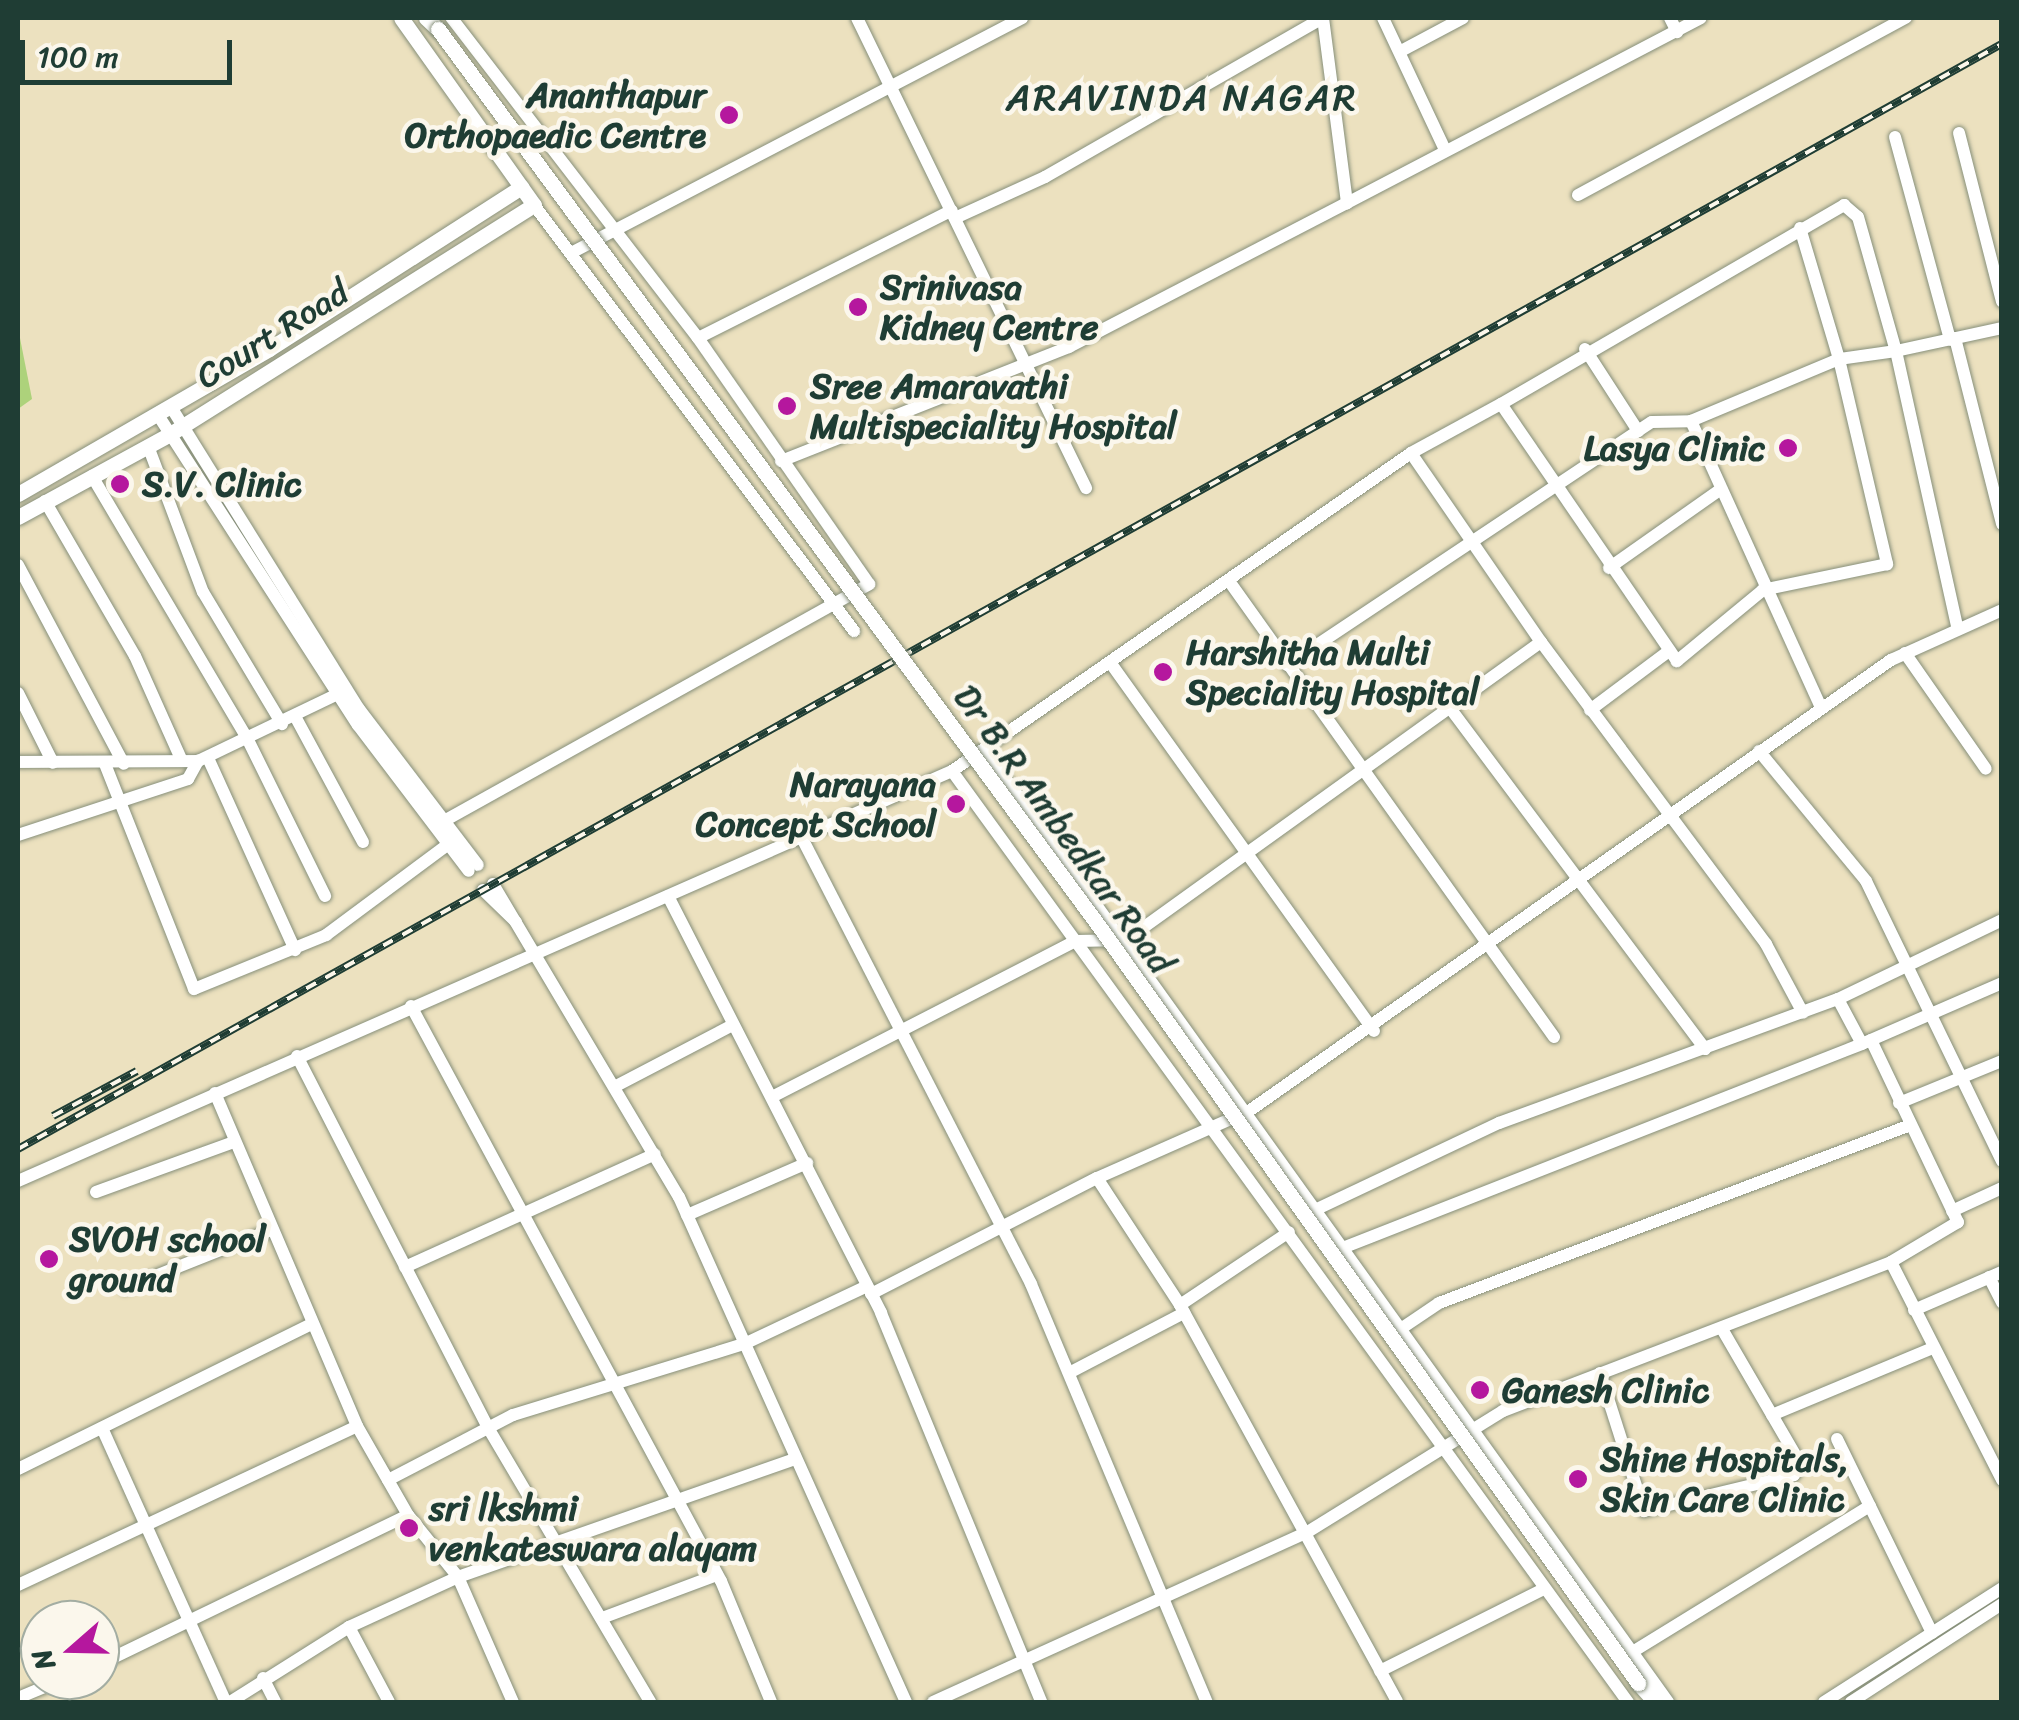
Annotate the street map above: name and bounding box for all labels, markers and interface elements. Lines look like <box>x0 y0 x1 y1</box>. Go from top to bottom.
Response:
scale bar <box>25 20 238 82</box>
text: 100 m <box>37 30 119 84</box>
place label: Ananthapur Orthopaedic Centre <box>404 74 706 156</box>
district label: ARAVINDA NAGAR <box>1008 75 1356 121</box>
marker: Ananthapur Orthopaedic Centre <box>716 102 742 128</box>
place label: Srinivasa Kidney Centre <box>880 266 1100 348</box>
street label: Court Road <box>188 271 356 397</box>
marker: Srinivasa Kidney Centre <box>845 294 871 320</box>
place label: Sree Amaravathi Multispeciality Hospital <box>810 365 1177 447</box>
marker: Sree Amaravathi Multispeciality Hospital <box>774 393 800 419</box>
place label: Lasya Clinic <box>1584 427 1766 469</box>
marker: Lasya Clinic <box>1775 435 1801 461</box>
place label: S.V. Clinic <box>142 463 302 505</box>
marker: S.V. Clinic <box>107 471 133 497</box>
place label: Harshitha Multi Speciality Hospital <box>1186 631 1480 713</box>
marker: Harshitha Multi Speciality Hospital <box>1150 659 1176 685</box>
street label: Dr B.R Ambedkar Road <box>945 676 1183 982</box>
place label: Narayana Concept School <box>696 763 936 845</box>
marker: Narayana Concept School <box>945 793 967 815</box>
place label: SVOH school ground <box>69 1218 266 1300</box>
marker: SVOH school ground <box>38 1248 60 1270</box>
place label: Ganesh Clinic <box>1502 1369 1709 1411</box>
marker: Ganesh Clinic <box>1467 1377 1493 1403</box>
place label: Shine Hospitals, Skin Care Clinic <box>1600 1438 1850 1520</box>
marker: Shine Hospitals, Skin Care Clinic <box>1565 1466 1591 1492</box>
place label: sri lkshmi venkateswara alayam <box>429 1487 757 1569</box>
marker: sri lkshmi venkateswara alayam <box>398 1517 420 1539</box>
north arrow <box>20 1600 120 1700</box>
text: N <box>17 1642 70 1677</box>

